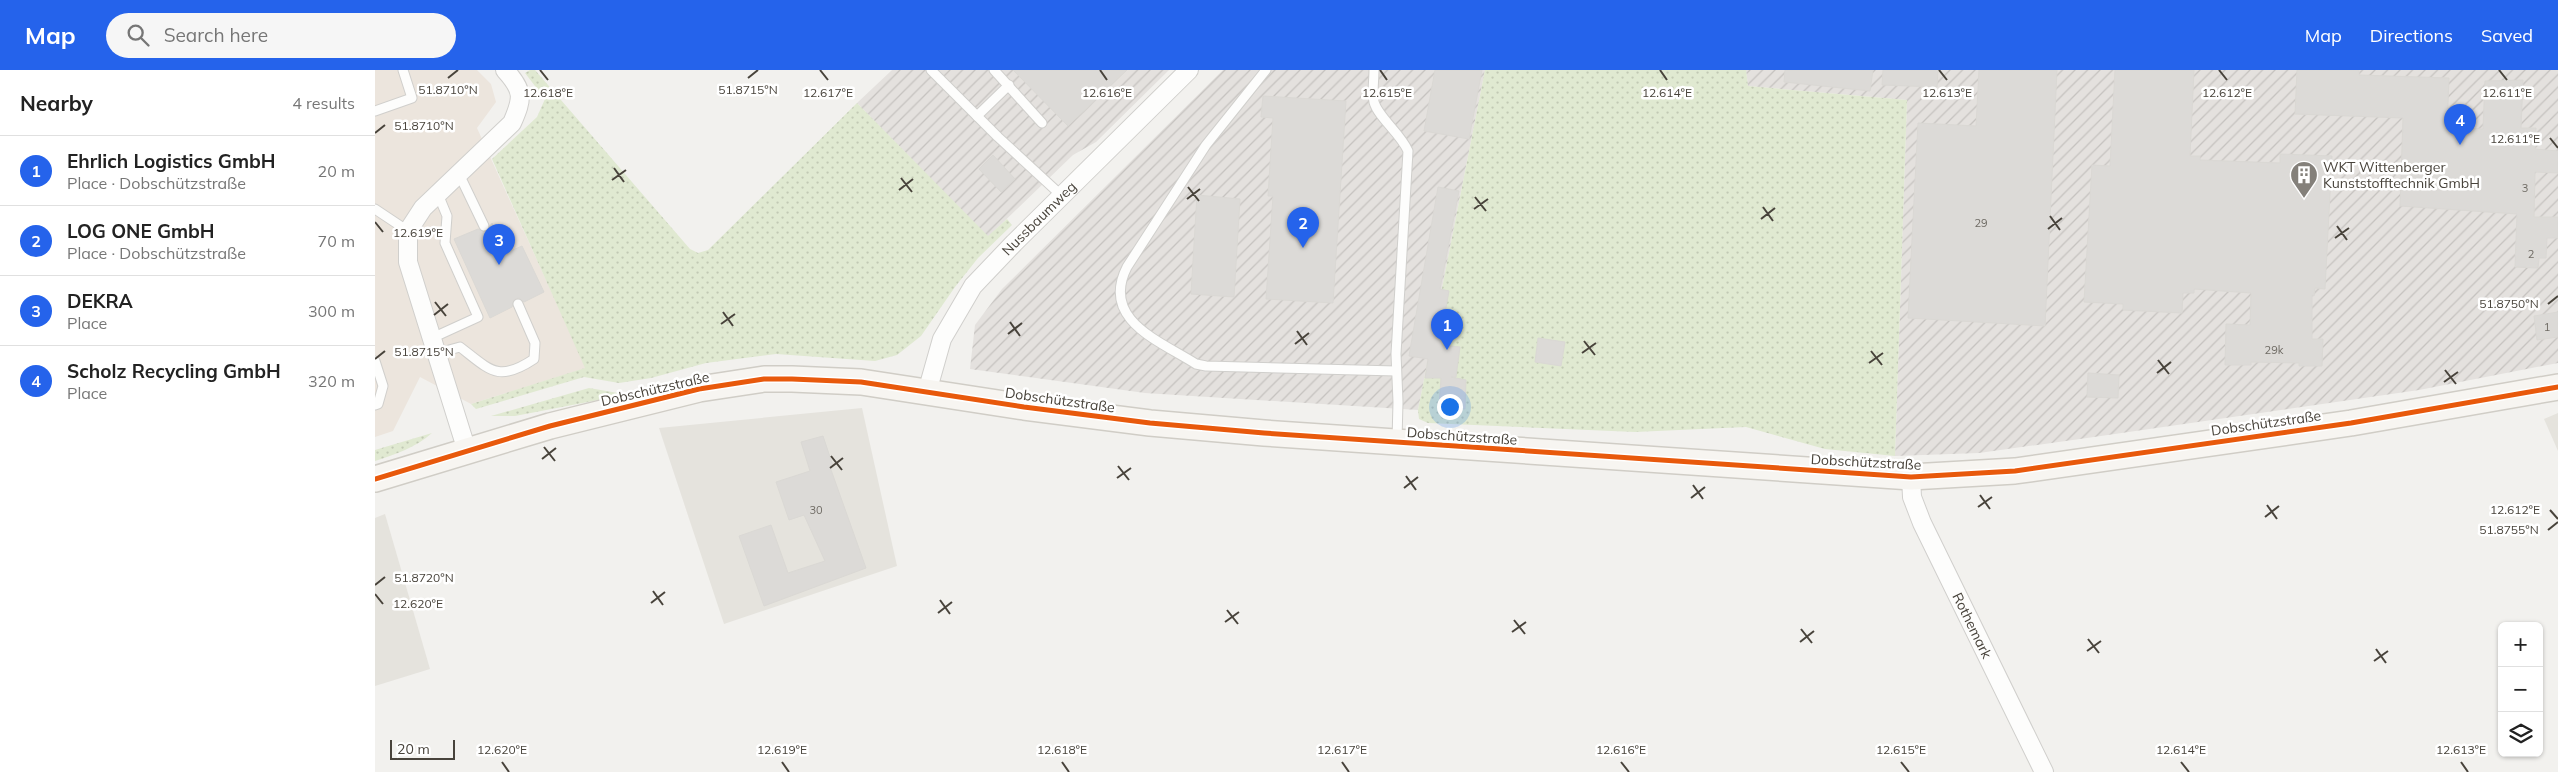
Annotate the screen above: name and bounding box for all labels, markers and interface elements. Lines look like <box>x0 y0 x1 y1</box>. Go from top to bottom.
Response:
search box <box>106 13 456 58</box>
text: Map <box>25 20 76 50</box>
icon: search <box>124 21 152 49</box>
text: Search here <box>164 23 268 47</box>
text: Map <box>2305 24 2342 47</box>
text: Directions <box>2370 24 2453 47</box>
text: Saved <box>2481 24 2533 47</box>
text: 51.8710°N <box>418 82 478 97</box>
text: 51.8715°N <box>718 82 778 97</box>
text: 12.618°E <box>523 85 573 100</box>
text: 12.617°E <box>803 85 853 100</box>
text: 12.616°E <box>1082 85 1132 100</box>
text: 12.615°E <box>1362 85 1412 100</box>
text: 12.614°E <box>1642 85 1692 100</box>
text: 12.613°E <box>1922 85 1972 100</box>
text: 12.612°E <box>2202 85 2252 100</box>
text: 12.611°E <box>2482 85 2532 100</box>
text: Nearby <box>20 90 93 116</box>
text: 4 results <box>292 93 355 113</box>
pin: 4 <box>2444 104 2476 145</box>
text: 51.8710°N <box>394 118 454 133</box>
text: 12.611°E <box>2490 131 2540 146</box>
text: Ehrlich Logistics GmbH <box>67 149 275 173</box>
place label: WKT Wittenberger Kunststofftechnik GmbH <box>2323 158 2480 192</box>
building icon: WKT Wittenberger Kunststofftechnik GmbH <box>2289 160 2319 199</box>
text: 1 <box>31 161 41 181</box>
text: 20 m <box>318 161 355 181</box>
text: Place · Dobschützstraße <box>67 173 246 193</box>
street label: Nussbaumweg <box>998 178 1080 259</box>
house number: 3 <box>2522 181 2528 195</box>
pin: 2 <box>1287 207 1319 248</box>
house number: 29 <box>1974 216 1988 230</box>
text: LOG ONE GmbH <box>67 219 215 243</box>
pin: 3 <box>483 224 515 265</box>
text: 12.619°E <box>393 225 443 240</box>
text: 2 <box>31 231 41 251</box>
text: 70 m <box>318 231 355 251</box>
text: Place · Dobschützstraße <box>67 243 246 263</box>
house number: 2 <box>2528 247 2535 261</box>
text: DEKRA <box>67 289 133 313</box>
text: 51.8750°N <box>2479 296 2539 311</box>
text: 3 <box>31 301 41 321</box>
text: 300 m <box>308 301 355 321</box>
pin: 1 <box>1431 309 1463 350</box>
text: Place <box>67 313 107 333</box>
house number: 1 <box>2544 320 2550 334</box>
house number: 29k <box>2265 343 2284 357</box>
text: 51.8715°N <box>394 344 454 359</box>
text: Scholz Recycling GmbH <box>67 359 281 383</box>
street label: Dobschützstraße <box>599 368 711 410</box>
text: 4 <box>31 371 41 391</box>
text: 320 m <box>308 371 355 391</box>
text: Place <box>67 383 107 403</box>
street label: Dobschützstraße <box>1004 383 1116 417</box>
your location <box>1437 394 1463 420</box>
street label: Dobschützstraße <box>2210 406 2322 440</box>
street label: Dobschützstraße <box>1406 423 1518 449</box>
street label: Dobschützstraße <box>1810 450 1922 474</box>
text: 12.612°E <box>2490 502 2540 517</box>
house number: 30 <box>809 503 823 517</box>
text: 51.8755°N <box>2479 522 2539 537</box>
text: 51.8720°N <box>394 570 454 585</box>
street label: Rothemark <box>1948 590 1996 662</box>
text: 12.620°E <box>393 596 443 611</box>
map controls <box>2498 622 2543 757</box>
button: + <box>2498 622 2543 667</box>
button: − <box>2498 667 2543 712</box>
button: layers <box>2498 712 2543 757</box>
scale bar <box>390 737 455 760</box>
text: 20 m <box>397 740 430 758</box>
text: 12.620°E <box>477 742 527 757</box>
text: 12.619°E <box>757 742 807 757</box>
text: 12.618°E <box>1037 742 1087 757</box>
text: 12.617°E <box>1317 742 1367 757</box>
text: 12.616°E <box>1596 742 1646 757</box>
text: 12.615°E <box>1876 742 1926 757</box>
text: 12.614°E <box>2156 742 2206 757</box>
text: 12.613°E <box>2436 742 2486 757</box>

